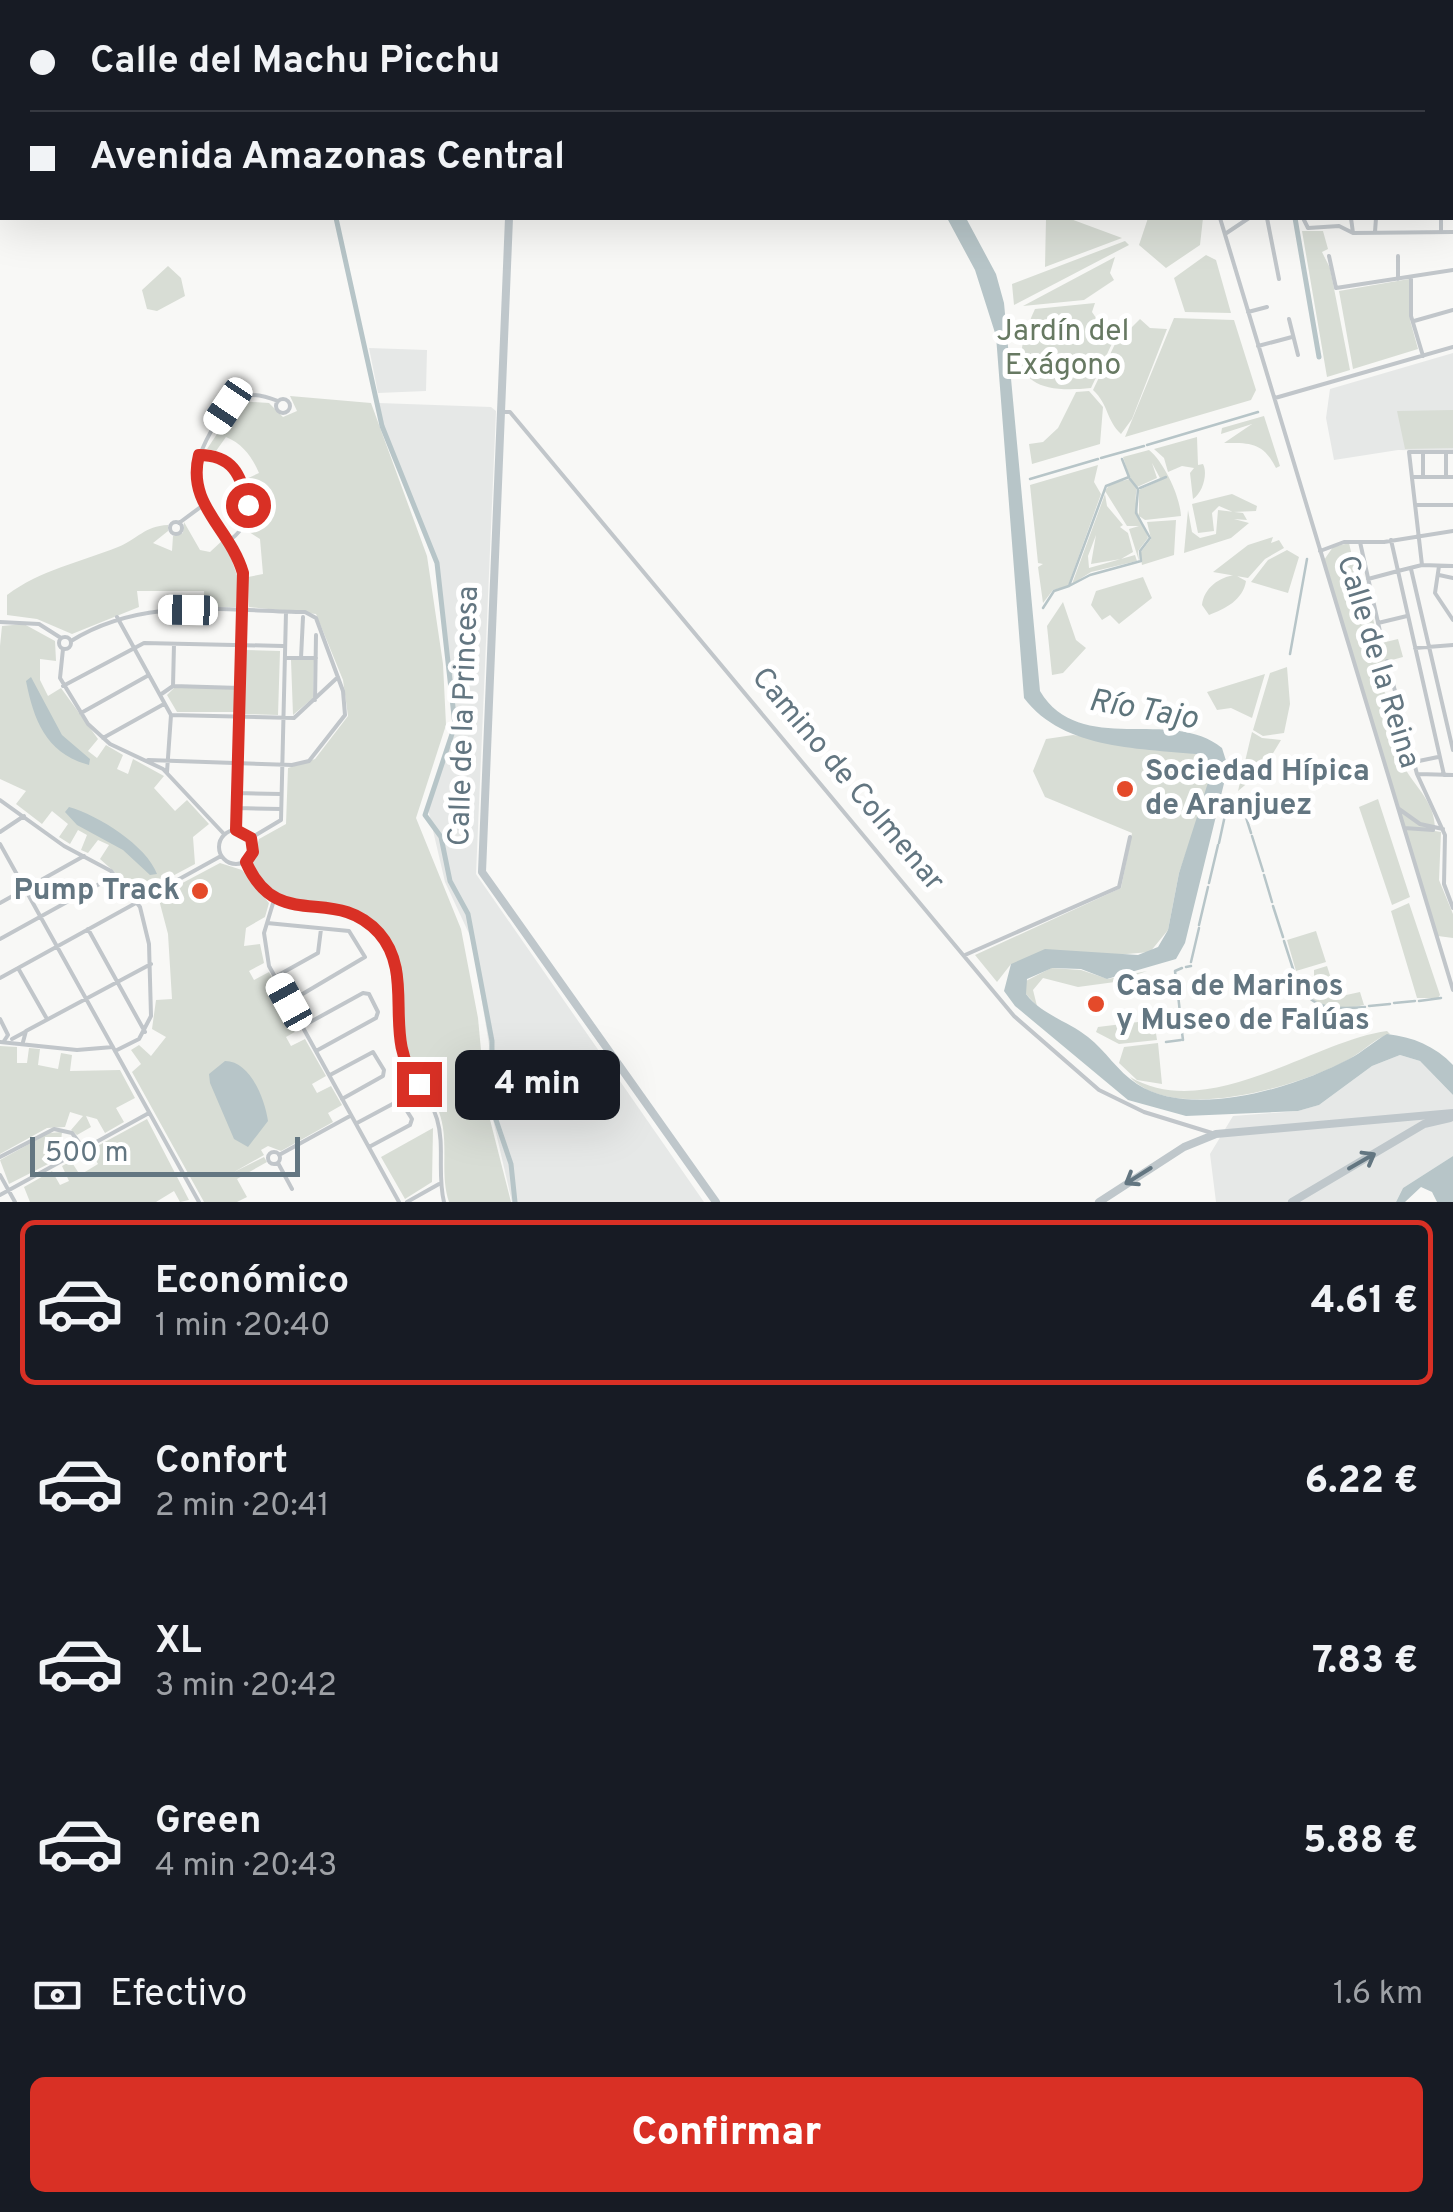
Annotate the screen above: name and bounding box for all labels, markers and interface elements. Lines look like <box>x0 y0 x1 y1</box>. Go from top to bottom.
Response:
text: Calle del Machu Picchu <box>90 38 500 87</box>
text: Avenida Amazonas Central <box>90 134 565 183</box>
park label: Jardín del Exágono <box>997 314 1129 385</box>
car <box>199 373 257 439</box>
route start <box>226 483 271 528</box>
street label: Calle de la Reina <box>1327 551 1427 773</box>
street label: Calle de la Princesa <box>442 585 488 847</box>
car <box>158 594 218 626</box>
street label: Camino de Colmenar <box>742 660 952 900</box>
water label: Río Tajo <box>1086 682 1201 740</box>
place label: Sociedad Hípica de Aranjuez <box>1145 754 1370 825</box>
marker: Sociedad Hípica de Aranjuez <box>1114 778 1136 800</box>
place label: Pump Track <box>14 873 180 910</box>
marker: Pump Track <box>189 880 211 902</box>
car <box>261 968 317 1036</box>
place label: Casa de Marinos y Museo de Falúas <box>1116 969 1370 1040</box>
marker: Casa de Marinos y Museo de Falúas <box>1085 993 1107 1015</box>
callout: 4 min <box>454 1049 619 1119</box>
route end <box>397 1062 442 1107</box>
text: 4 min <box>495 1065 580 1105</box>
scale bar <box>30 1132 300 1176</box>
text: 500 m <box>45 1136 128 1172</box>
one-way arrow <box>1347 1151 1376 1171</box>
one-way arrow <box>1124 1166 1153 1186</box>
icon: car <box>35 1258 125 1348</box>
text: Económico <box>155 1258 349 1307</box>
text: 4.61 € <box>1311 1278 1418 1327</box>
text: 1 min · 20:40 <box>155 1307 331 1347</box>
icon: car <box>35 1438 125 1528</box>
text: Confort <box>155 1438 288 1487</box>
text: 6.22 € <box>1305 1458 1418 1507</box>
text: 2 min · 20:41 <box>155 1487 330 1527</box>
icon: car <box>35 1618 125 1708</box>
text: XL <box>155 1618 202 1667</box>
text: 7.83 € <box>1312 1638 1418 1687</box>
text: 3 min · 20:42 <box>155 1667 337 1707</box>
icon: car <box>35 1798 125 1888</box>
text: Green <box>155 1798 261 1847</box>
text: 5.88 € <box>1303 1818 1418 1867</box>
text: 4 min · 20:43 <box>155 1847 337 1887</box>
icon: cash <box>30 1968 85 2023</box>
text: Efectivo <box>110 1971 248 2020</box>
text: 1.6 km <box>1333 1975 1423 2015</box>
button: Confirmar <box>30 2077 1423 2192</box>

